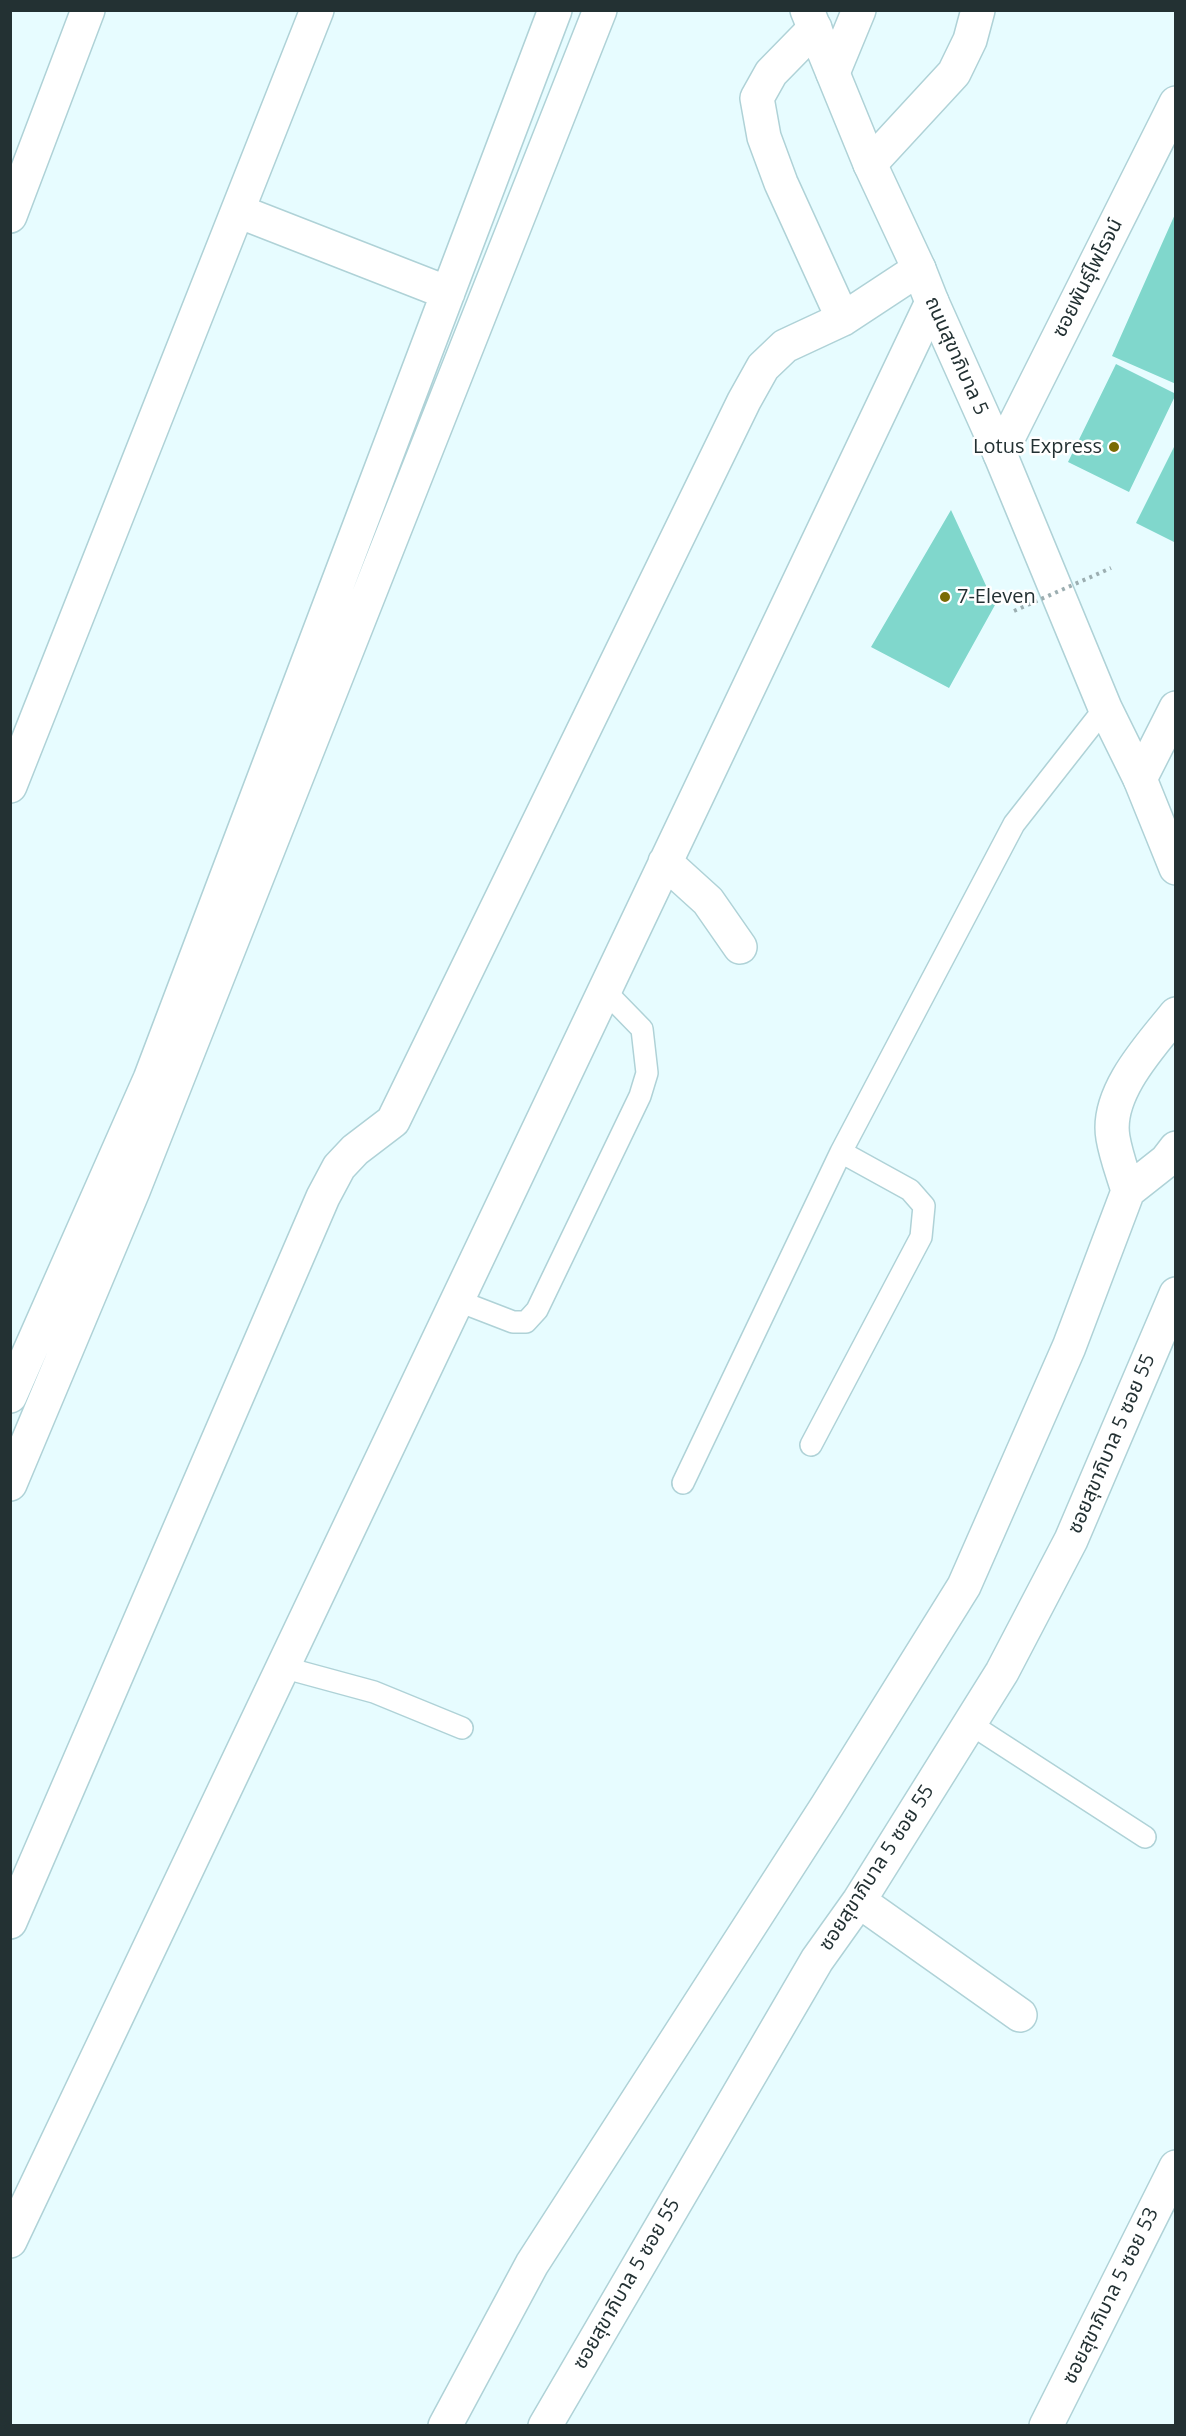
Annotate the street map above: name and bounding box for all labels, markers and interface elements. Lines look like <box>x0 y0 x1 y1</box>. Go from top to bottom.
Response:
street label: ซอยพันธ์ุไพโรจน์ <box>1048 215 1128 341</box>
street label: ถนนสุขาภิบาล 5 <box>919 293 993 419</box>
place label: Lotus Express <box>973 435 1102 459</box>
marker: Lotus Express <box>1107 440 1121 454</box>
place label: 7-Eleven <box>957 585 1036 609</box>
marker: 7-Eleven <box>938 590 952 604</box>
street label: ซอยสุขาภิบาล 5 ซอย 55 <box>1063 1350 1161 1538</box>
street label: ซอยสุขาภิบาล 5 ซอย 55 <box>814 1781 940 1955</box>
street label: ซอยสุขาภิบาล 5 ซอย 55 <box>568 2194 686 2374</box>
street label: ซอยสุขาภิบาล 5 ซอย 53 <box>1058 2204 1164 2388</box>

